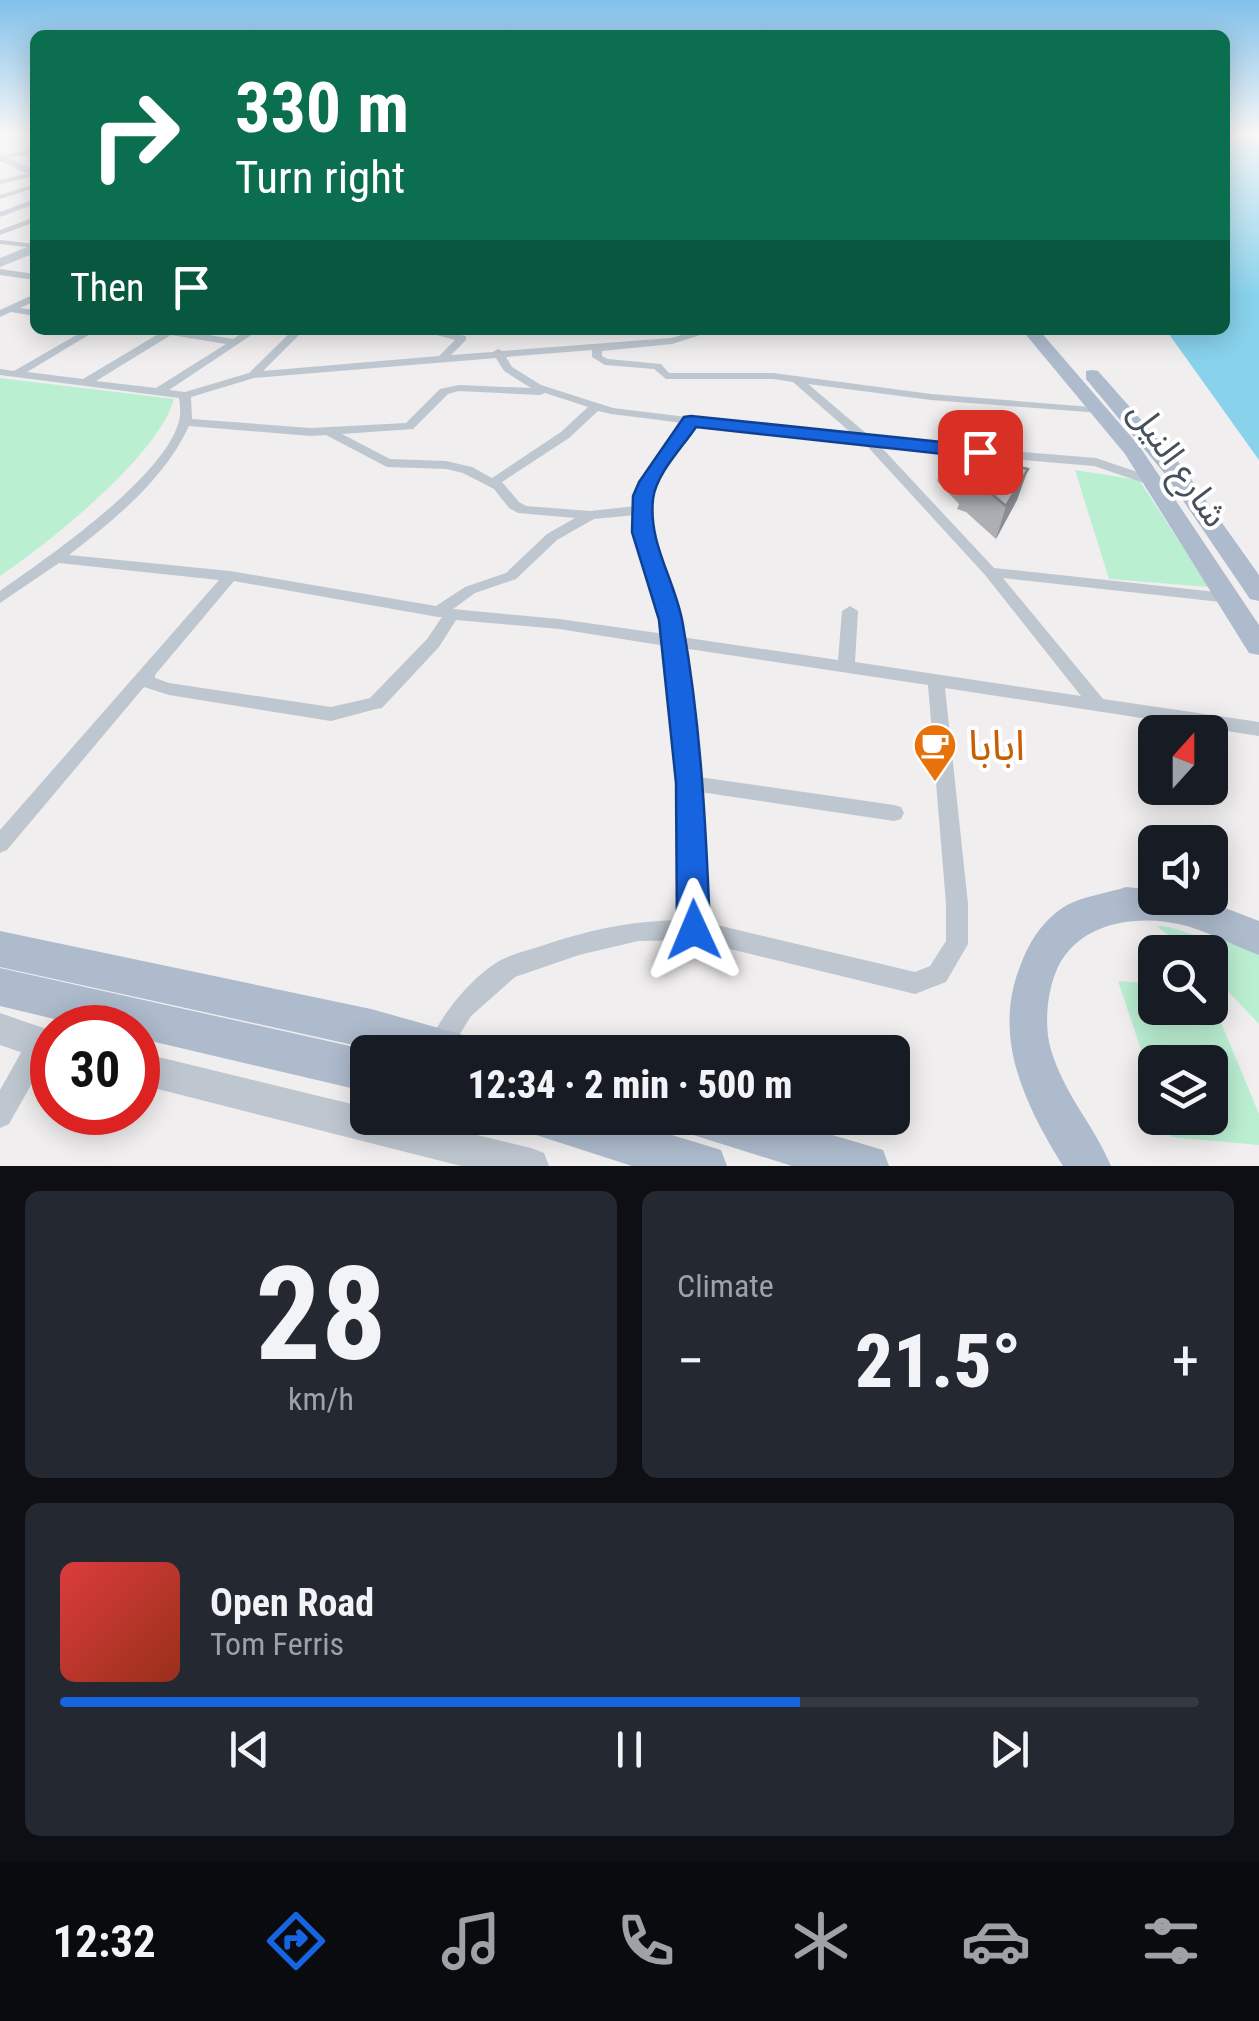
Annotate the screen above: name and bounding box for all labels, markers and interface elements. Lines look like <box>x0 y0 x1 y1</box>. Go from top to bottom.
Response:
text: 330 m <box>235 67 409 149</box>
icon: right <box>70 70 200 200</box>
text: Turn right <box>235 151 405 204</box>
icon: arrive <box>164 260 219 315</box>
text: Then <box>70 266 144 310</box>
street label: شارع النيل <box>1116 393 1236 538</box>
pin <box>938 410 1023 495</box>
icon: arrive <box>953 425 1008 480</box>
north arrow <box>1138 715 1228 805</box>
map controls <box>1138 715 1228 1135</box>
place label: ابابا <box>968 721 1025 770</box>
cafe icon: ابابا <box>912 722 958 783</box>
button: sound <box>1138 825 1228 915</box>
position arrow <box>642 878 746 982</box>
button: search <box>1138 935 1228 1025</box>
speed limit sign: 30 <box>30 1005 160 1135</box>
button: layers <box>1138 1045 1228 1135</box>
text: 12:34 · 2 min · 500 m <box>468 1063 792 1107</box>
text: 28 <box>255 1238 387 1391</box>
text: Climate <box>677 1267 774 1305</box>
text: 21.5° <box>855 1317 1021 1405</box>
text: − <box>677 1329 705 1393</box>
text: + <box>1172 1329 1199 1393</box>
text: km/h <box>288 1380 354 1418</box>
text: Open Road <box>210 1581 374 1625</box>
text: Tom Ferris <box>210 1625 344 1663</box>
icon: previous <box>222 1722 277 1777</box>
icon: pause <box>602 1722 657 1777</box>
icon: next <box>982 1722 1037 1777</box>
icon: directions <box>261 1906 331 1976</box>
icon: music <box>436 1906 506 1976</box>
icon: phone <box>611 1906 681 1976</box>
icon: climate <box>786 1906 856 1976</box>
icon: car <box>961 1906 1031 1976</box>
icon: filters <box>1136 1906 1206 1976</box>
text: 12:32 <box>53 1915 156 1968</box>

